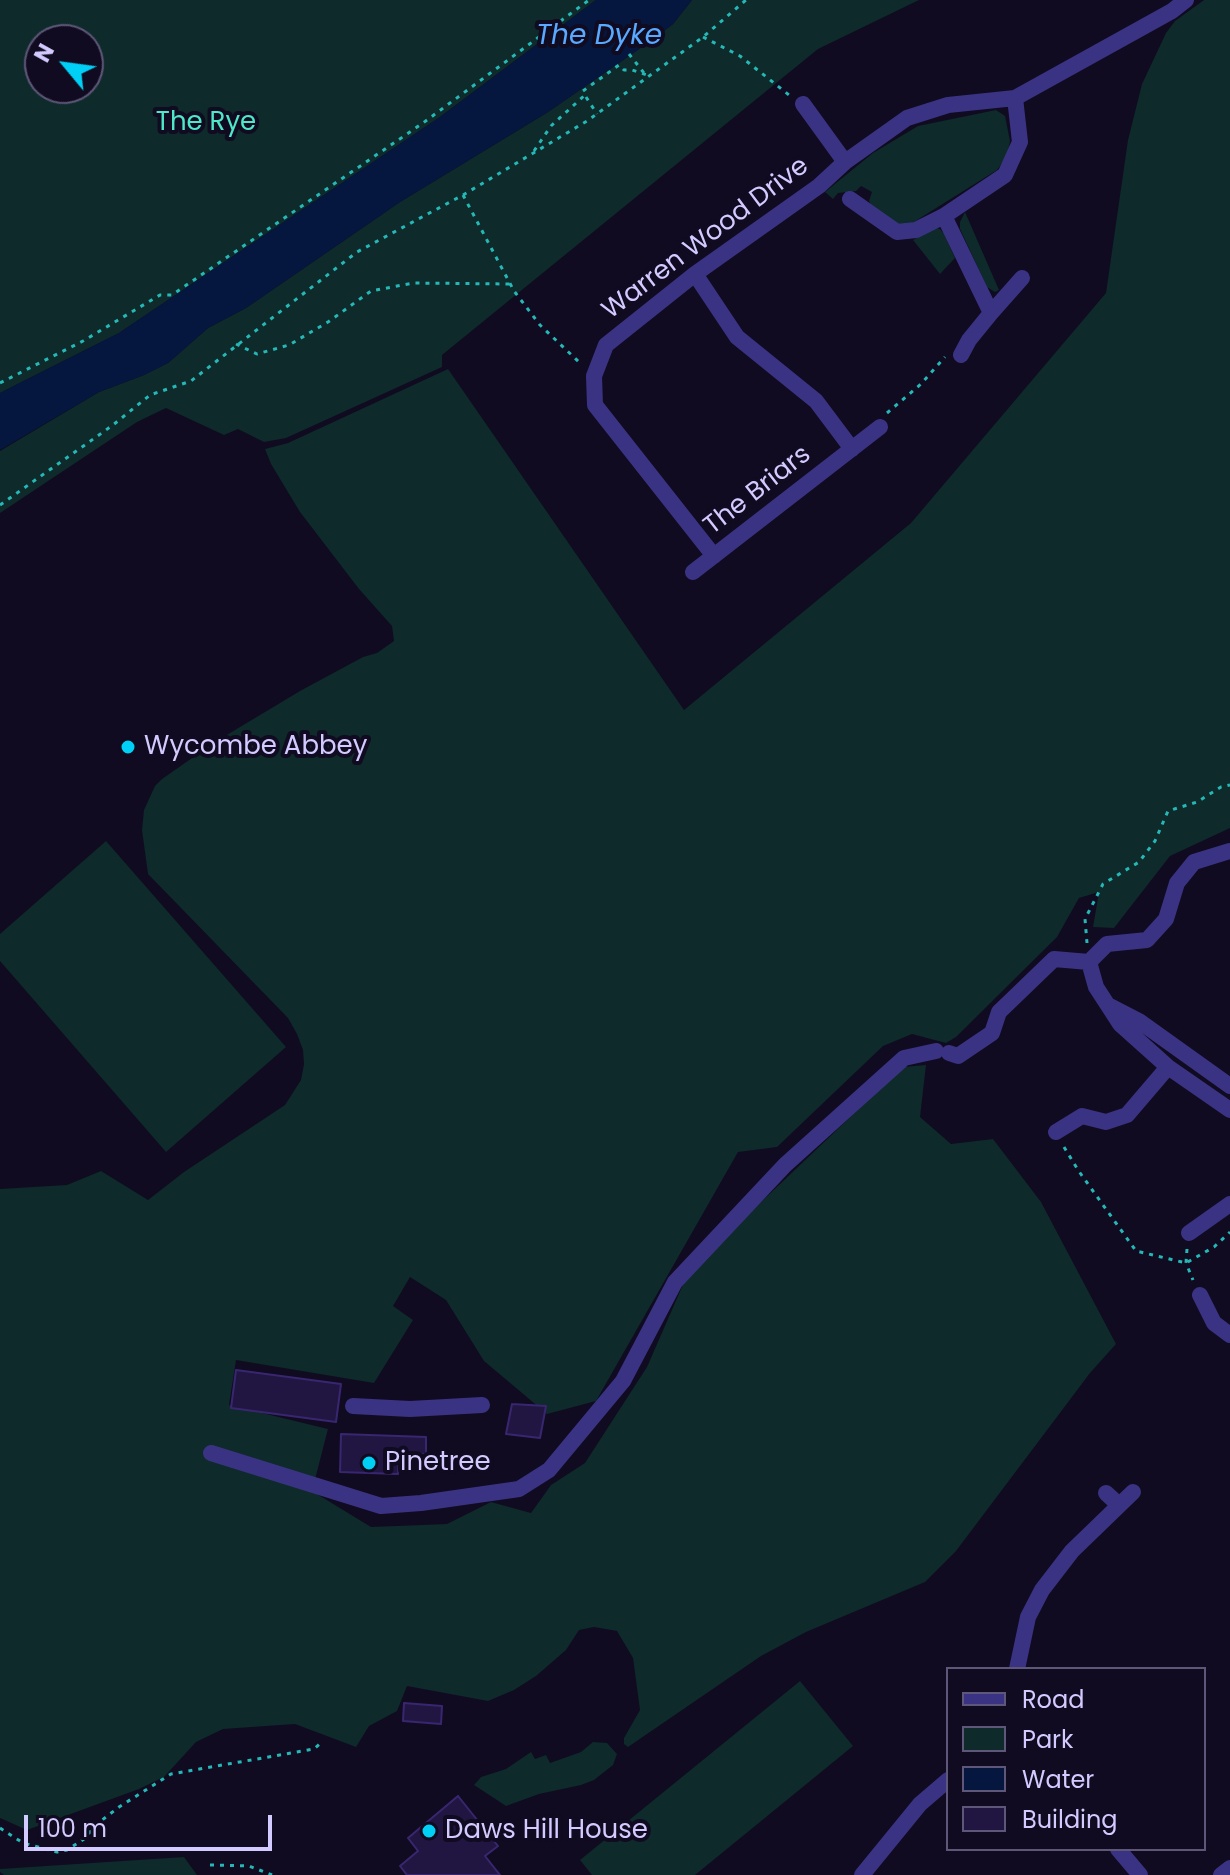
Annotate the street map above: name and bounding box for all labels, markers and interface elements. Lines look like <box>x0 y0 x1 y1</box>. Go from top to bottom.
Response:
water label: The Dyke <box>536 20 662 54</box>
north arrow <box>24 24 104 104</box>
text: N <box>27 38 62 68</box>
park label: The Rye <box>156 107 256 139</box>
street label: Warren Wood Drive <box>597 151 815 327</box>
street label: The Briars <box>698 440 818 542</box>
place label: Wycombe Abbey <box>144 731 367 763</box>
marker: Wycombe Abbey <box>119 738 137 756</box>
place label: Pinetree <box>385 1447 491 1479</box>
marker: Pinetree <box>360 1454 378 1472</box>
legend <box>946 1667 1206 1851</box>
text: Road <box>1022 1683 1084 1716</box>
text: Park <box>1022 1723 1073 1756</box>
text: Water <box>1022 1763 1094 1796</box>
scale bar <box>28 1799 276 1849</box>
text: Building <box>1022 1803 1118 1836</box>
text: 100 m <box>38 1812 107 1845</box>
place label: Daws Hill House <box>445 1815 648 1847</box>
marker: Daws Hill House <box>420 1822 438 1840</box>

